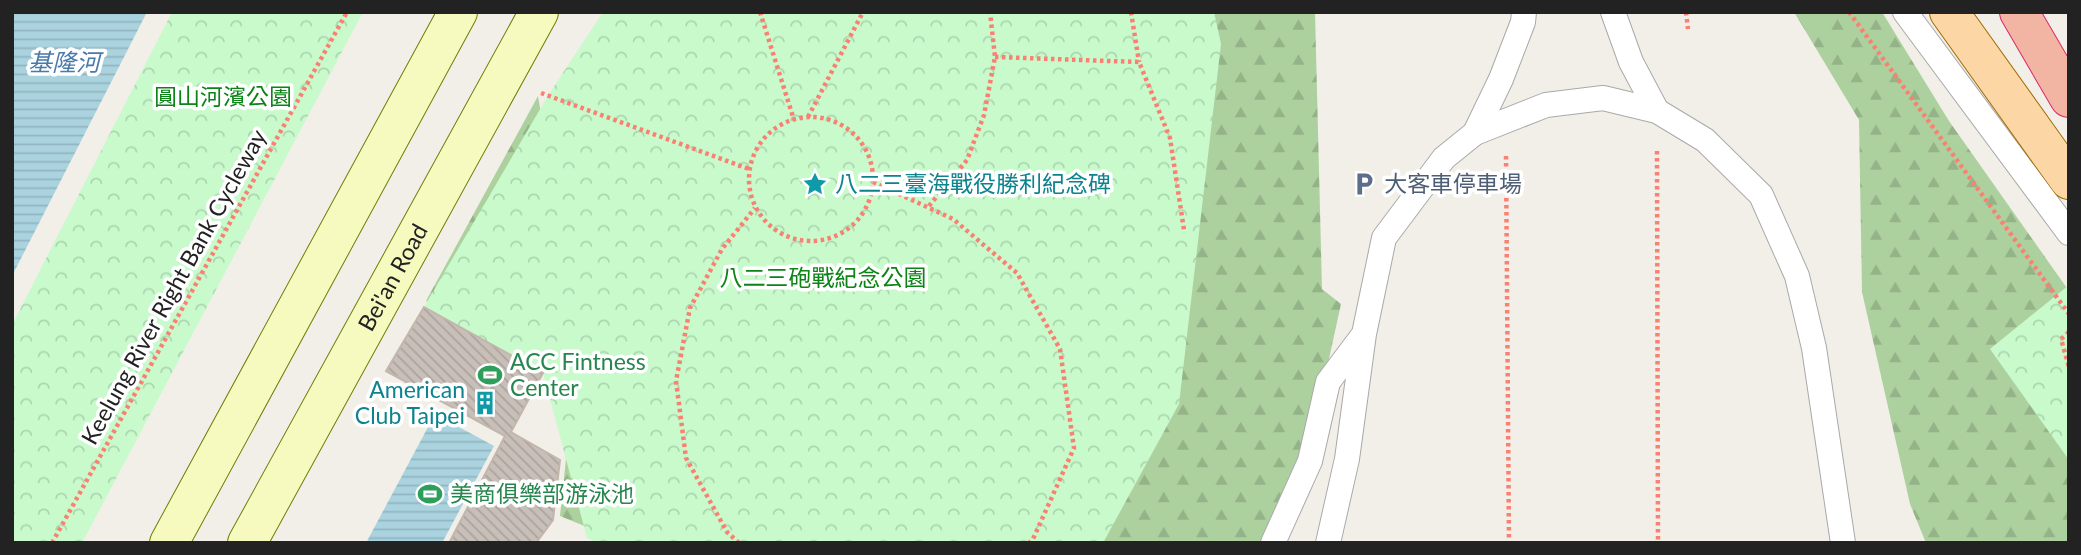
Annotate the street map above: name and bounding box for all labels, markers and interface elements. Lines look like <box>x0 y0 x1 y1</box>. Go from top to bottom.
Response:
water label: 基隆河 <box>28 47 104 76</box>
park label: 圓山河濱公園 <box>154 82 292 110</box>
street label: Keelung River Right Bank Cycleway <box>75 124 272 449</box>
place label: 八二三臺海戰役勝利紀念碑 <box>835 169 1111 197</box>
place label: 大客車停車場 <box>1384 169 1522 197</box>
place icon: 八二三臺海戰役勝利紀念碑 <box>801 170 829 198</box>
parking icon: 大客車停車場 <box>1350 170 1378 198</box>
street label: Bei'an Road <box>351 219 433 335</box>
park label: 八二三砲戰紀念公園 <box>720 263 927 291</box>
place label: ACC Fintness Center <box>510 347 646 401</box>
sports icon: ACC Fintness Center <box>476 361 504 389</box>
place label: American Club Taipei <box>355 375 465 429</box>
building icon: American Club Taipei <box>471 389 499 417</box>
place label: 美商俱樂部游泳池 <box>450 479 634 507</box>
sports icon: 美商俱樂部游泳池 <box>416 480 444 508</box>

